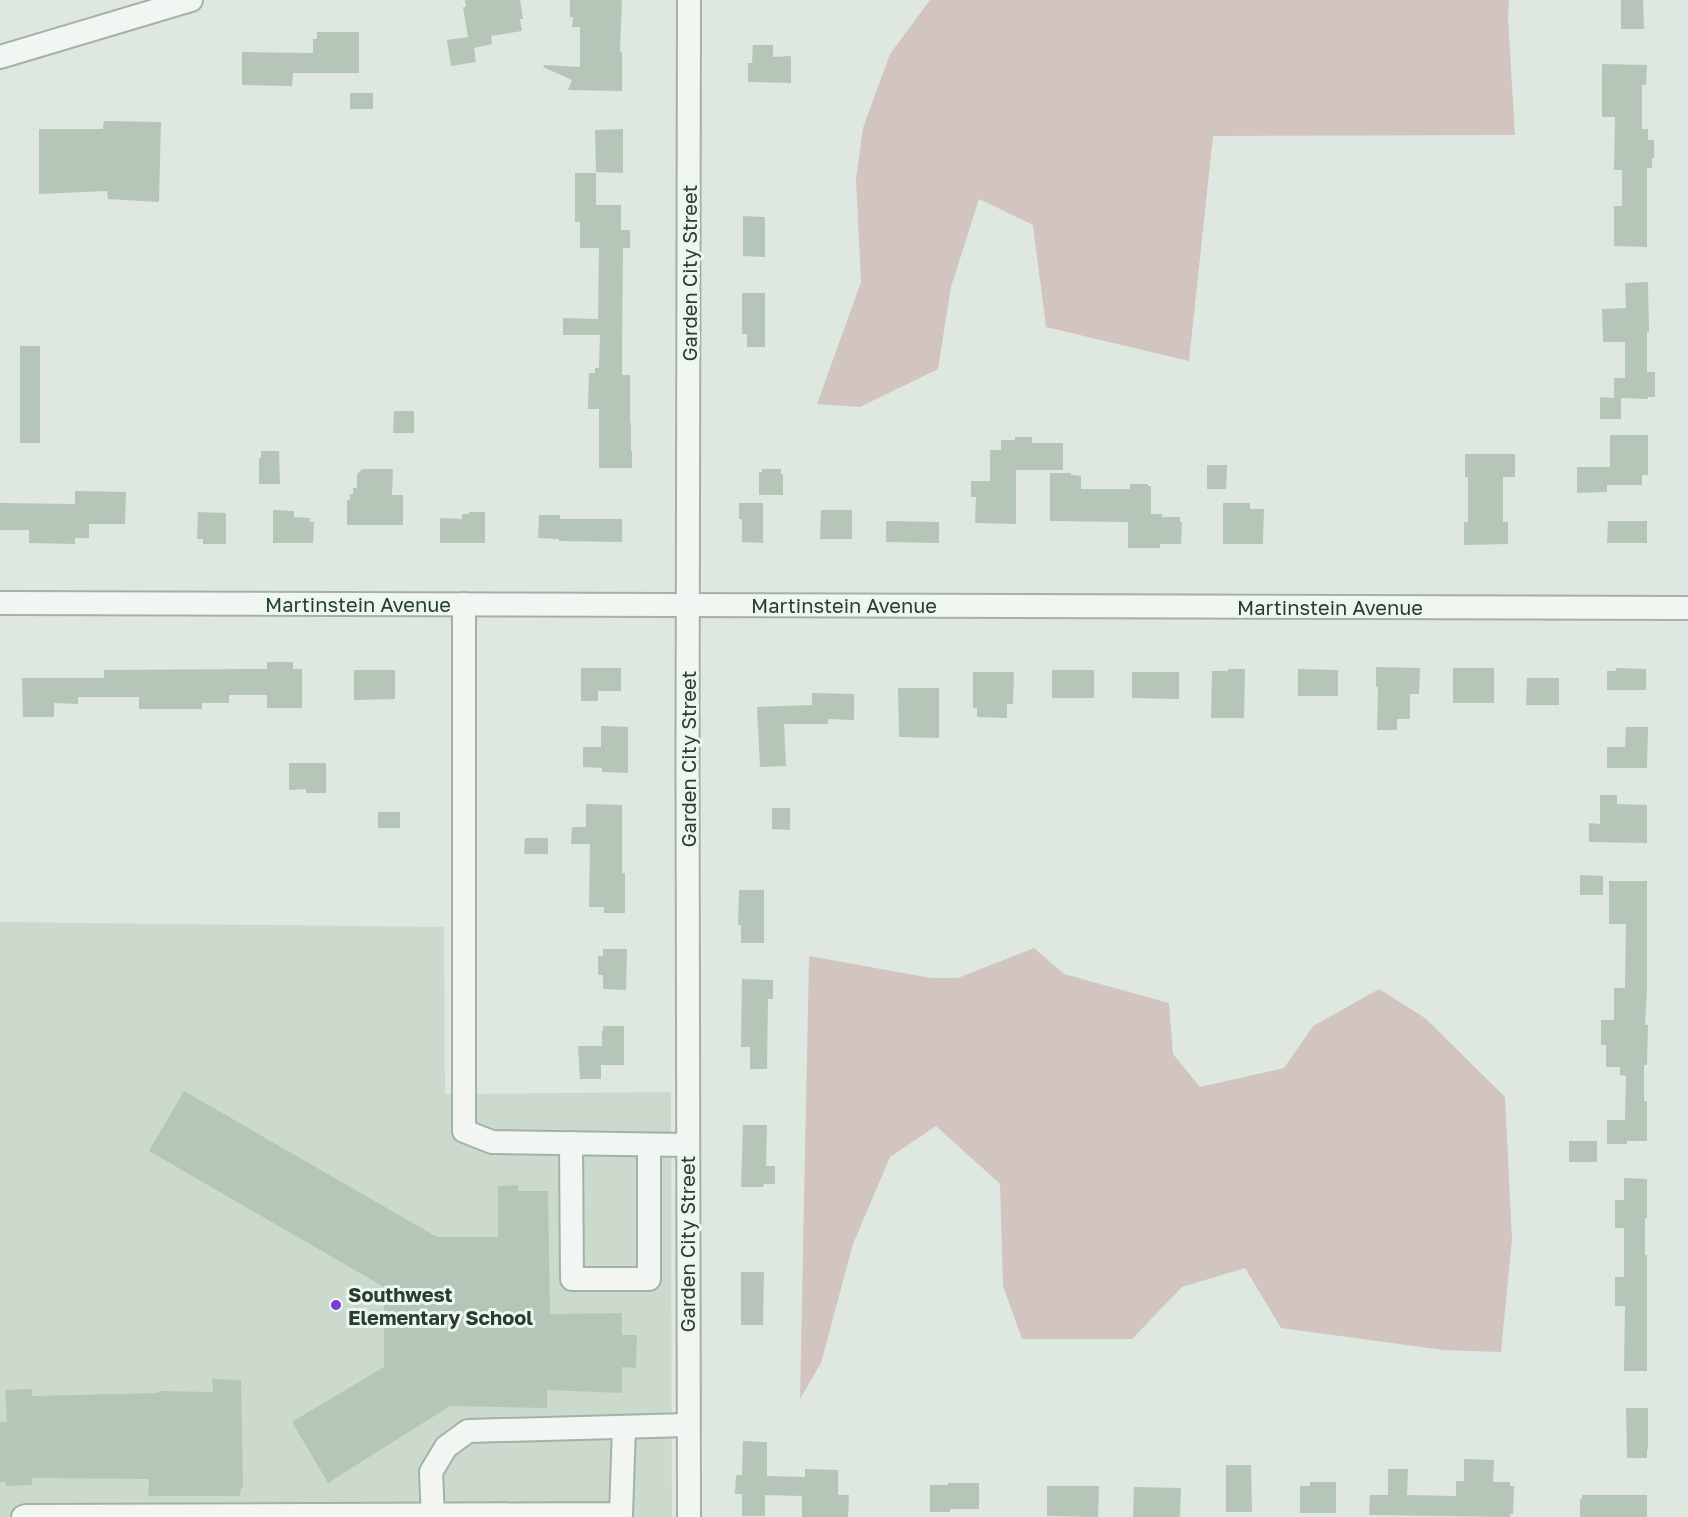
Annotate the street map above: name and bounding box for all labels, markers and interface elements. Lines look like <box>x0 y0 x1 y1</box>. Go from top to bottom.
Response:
street label: Garden City Street <box>677 185 701 361</box>
street label: Martinstein Avenue <box>265 592 451 616</box>
street label: Martinstein Avenue <box>751 593 937 617</box>
street label: Martinstein Avenue <box>1237 595 1423 619</box>
street label: Garden City Street <box>676 671 700 847</box>
street label: Garden City Street <box>675 1156 699 1332</box>
place label: Southwest Elementary School <box>348 1282 533 1329</box>
marker: Southwest Elementary School <box>329 1298 343 1312</box>

